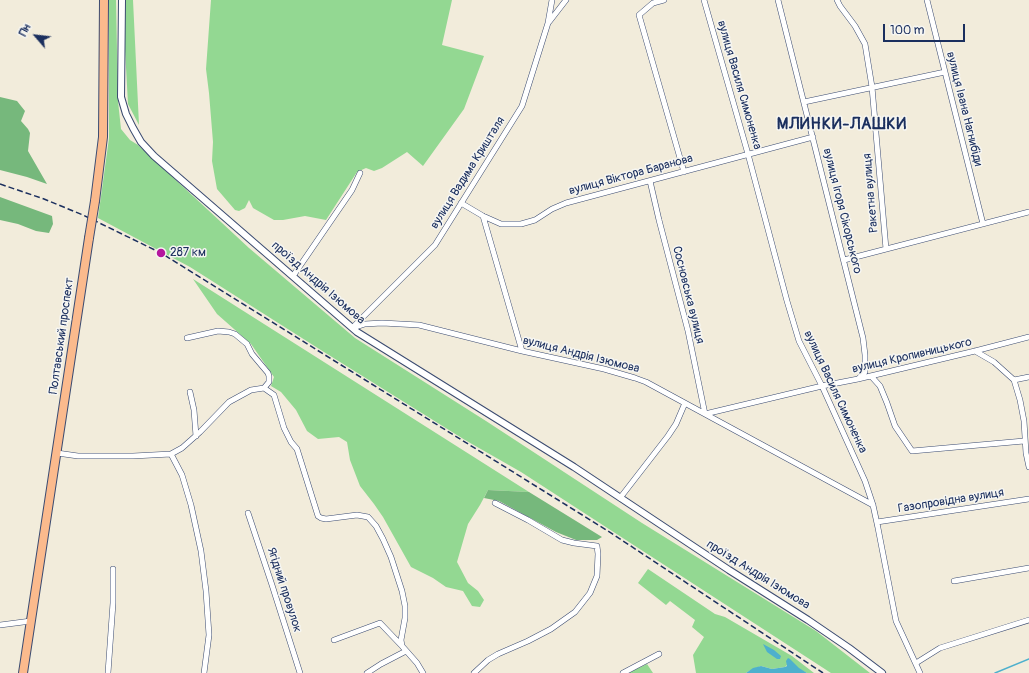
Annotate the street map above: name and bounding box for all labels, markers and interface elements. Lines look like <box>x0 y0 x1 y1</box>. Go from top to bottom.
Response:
north arrow <box>16 16 56 56</box>
scale bar <box>885 16 967 42</box>
street label: вулиця Василя Симоненка <box>714 19 764 151</box>
text: Пн <box>16 22 34 39</box>
text: 100 m <box>890 23 924 38</box>
street label: вулиця Івана Нагнибіди <box>943 50 985 168</box>
street label: вулиця Вадима Кришталя <box>428 114 508 232</box>
district label: МЛИНКИ-ЛАШКИ <box>777 115 907 135</box>
street label: вулиця Ігоря Сікорського <box>819 147 865 275</box>
street label: вулиця Віктора Баранова <box>567 152 695 198</box>
street label: Ракетна вулиця <box>860 153 882 233</box>
street label: проїзд Андрія Ізюмова <box>268 238 368 328</box>
street label: Сосновська вулиця <box>669 245 707 345</box>
place label: 287 км <box>170 246 206 260</box>
marker: 287 км <box>155 247 167 259</box>
street label: Полтавський проспект <box>47 277 77 395</box>
street label: вулиця Василя Симоненка <box>800 328 870 456</box>
street label: вулиця Андрія Ізюмова <box>521 334 641 376</box>
street label: вулиця Кропивницького <box>851 335 973 377</box>
street label: Газопровідна вулиця <box>897 486 1005 516</box>
street label: проїзд Андрія Ізюмова <box>704 537 812 613</box>
street label: Ягідний провулок <box>264 546 304 634</box>

